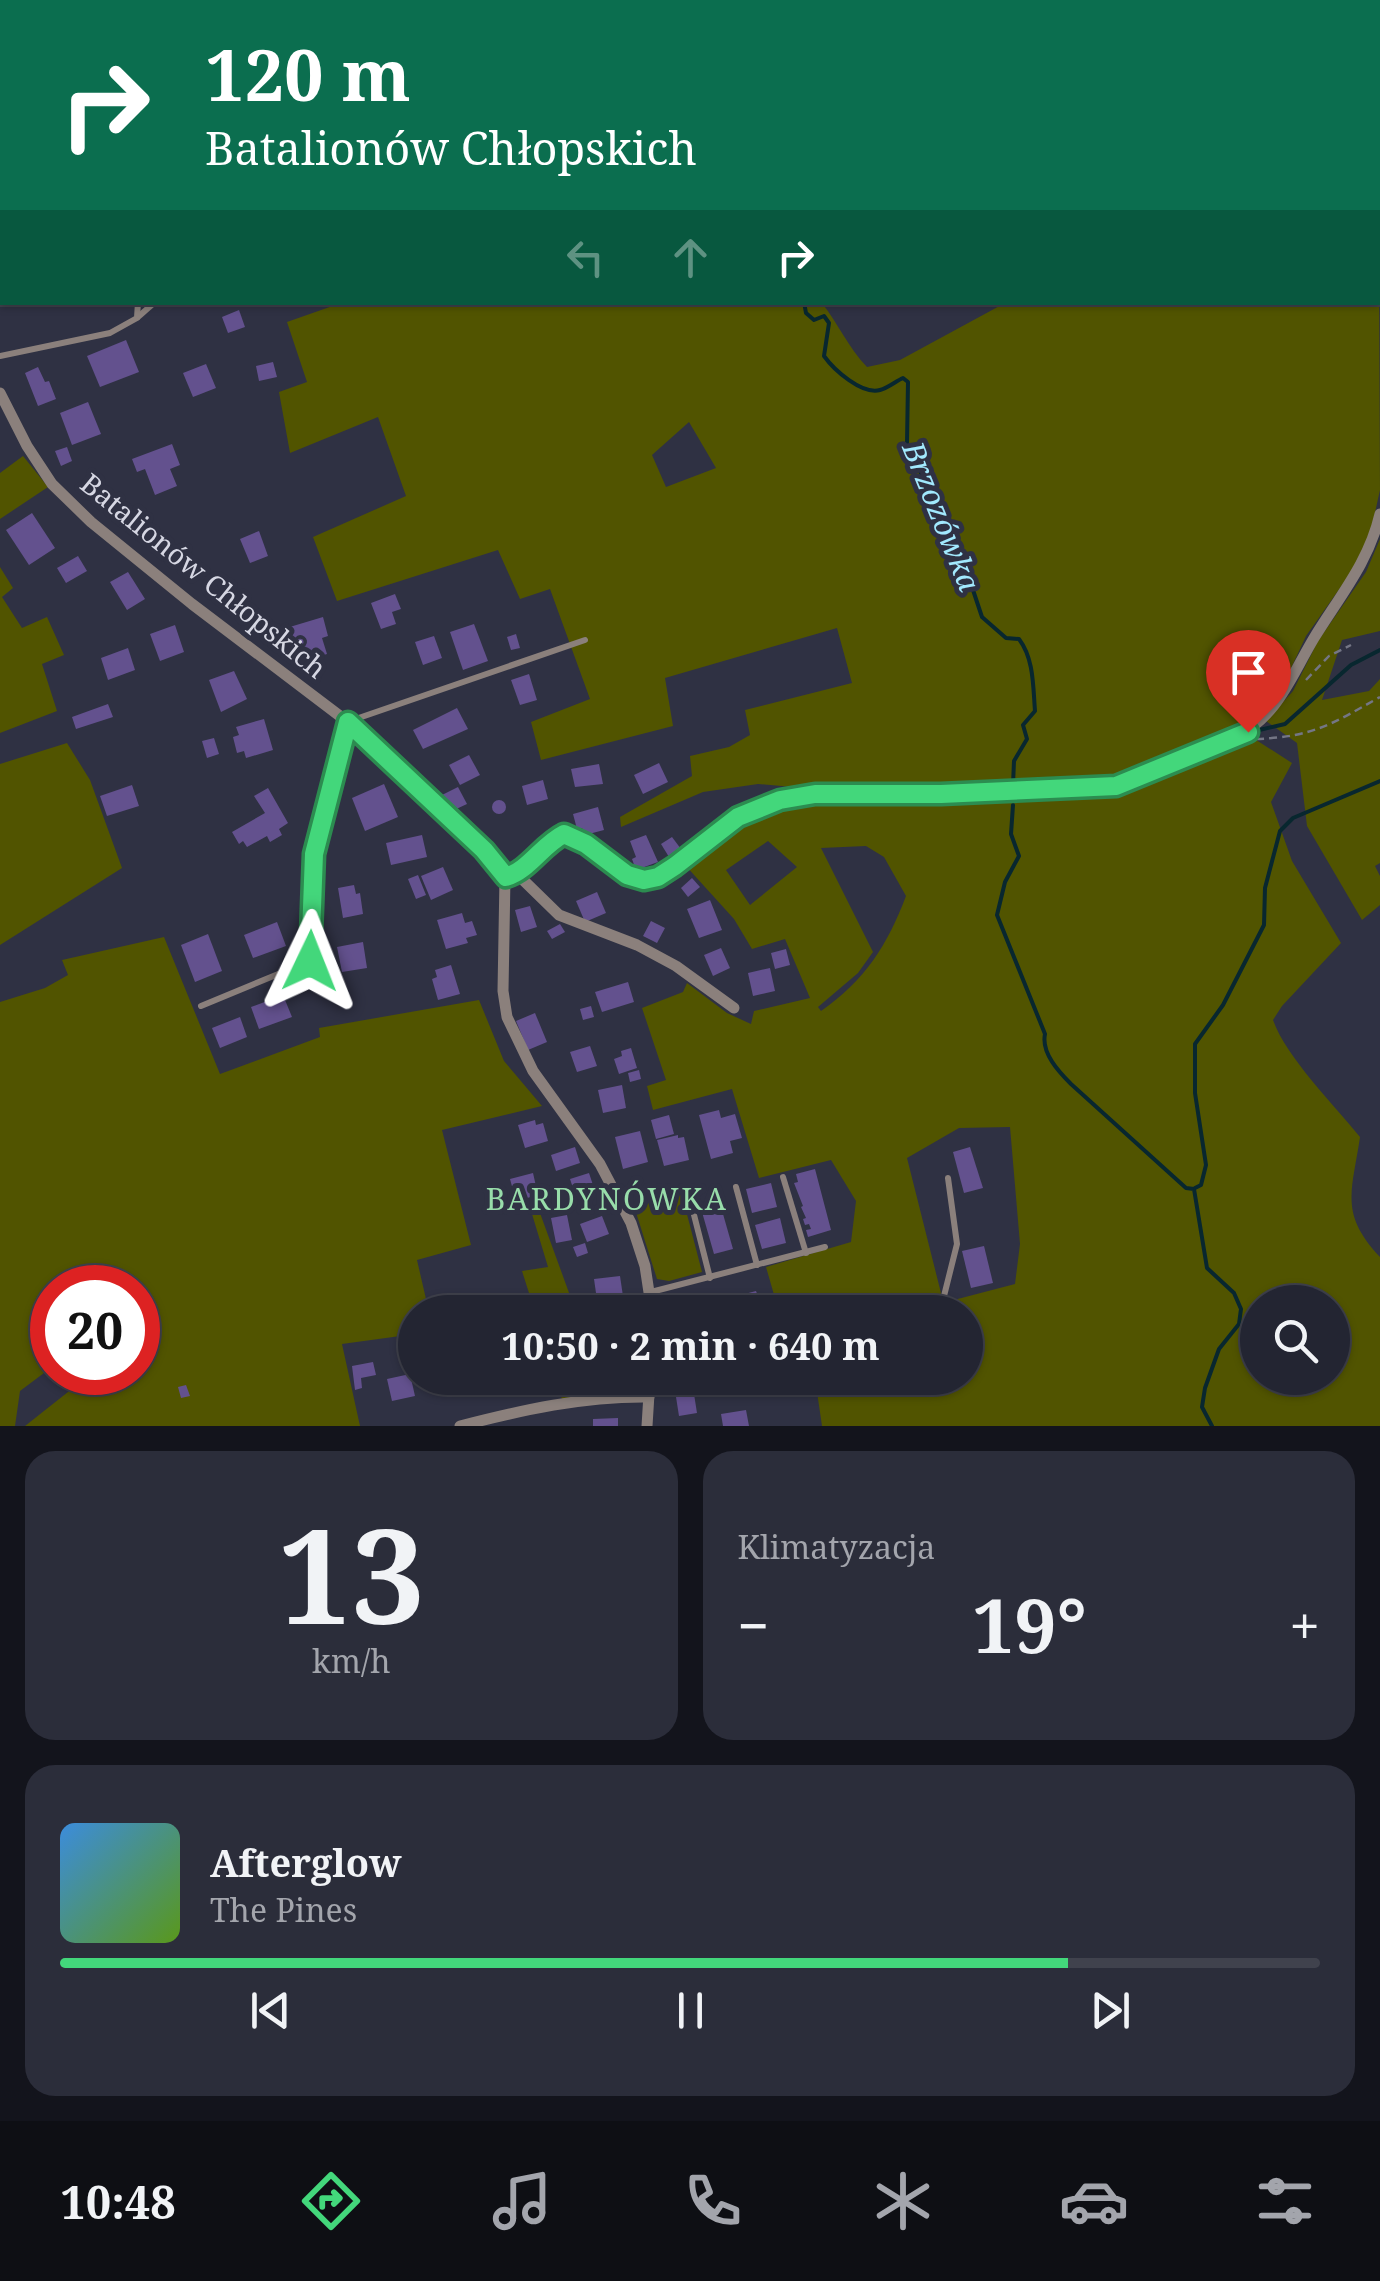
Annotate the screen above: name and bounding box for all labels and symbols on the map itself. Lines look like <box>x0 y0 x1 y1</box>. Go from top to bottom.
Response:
water label: Brzozówka <box>893 434 991 597</box>
street label: Batalionów Chłopskich <box>73 464 335 686</box>
pin <box>1206 630 1291 733</box>
position arrow <box>258 909 362 1013</box>
district label: BARDYNÓWKA <box>486 1178 728 1219</box>
speed limit sign: 20 <box>30 1265 160 1395</box>

